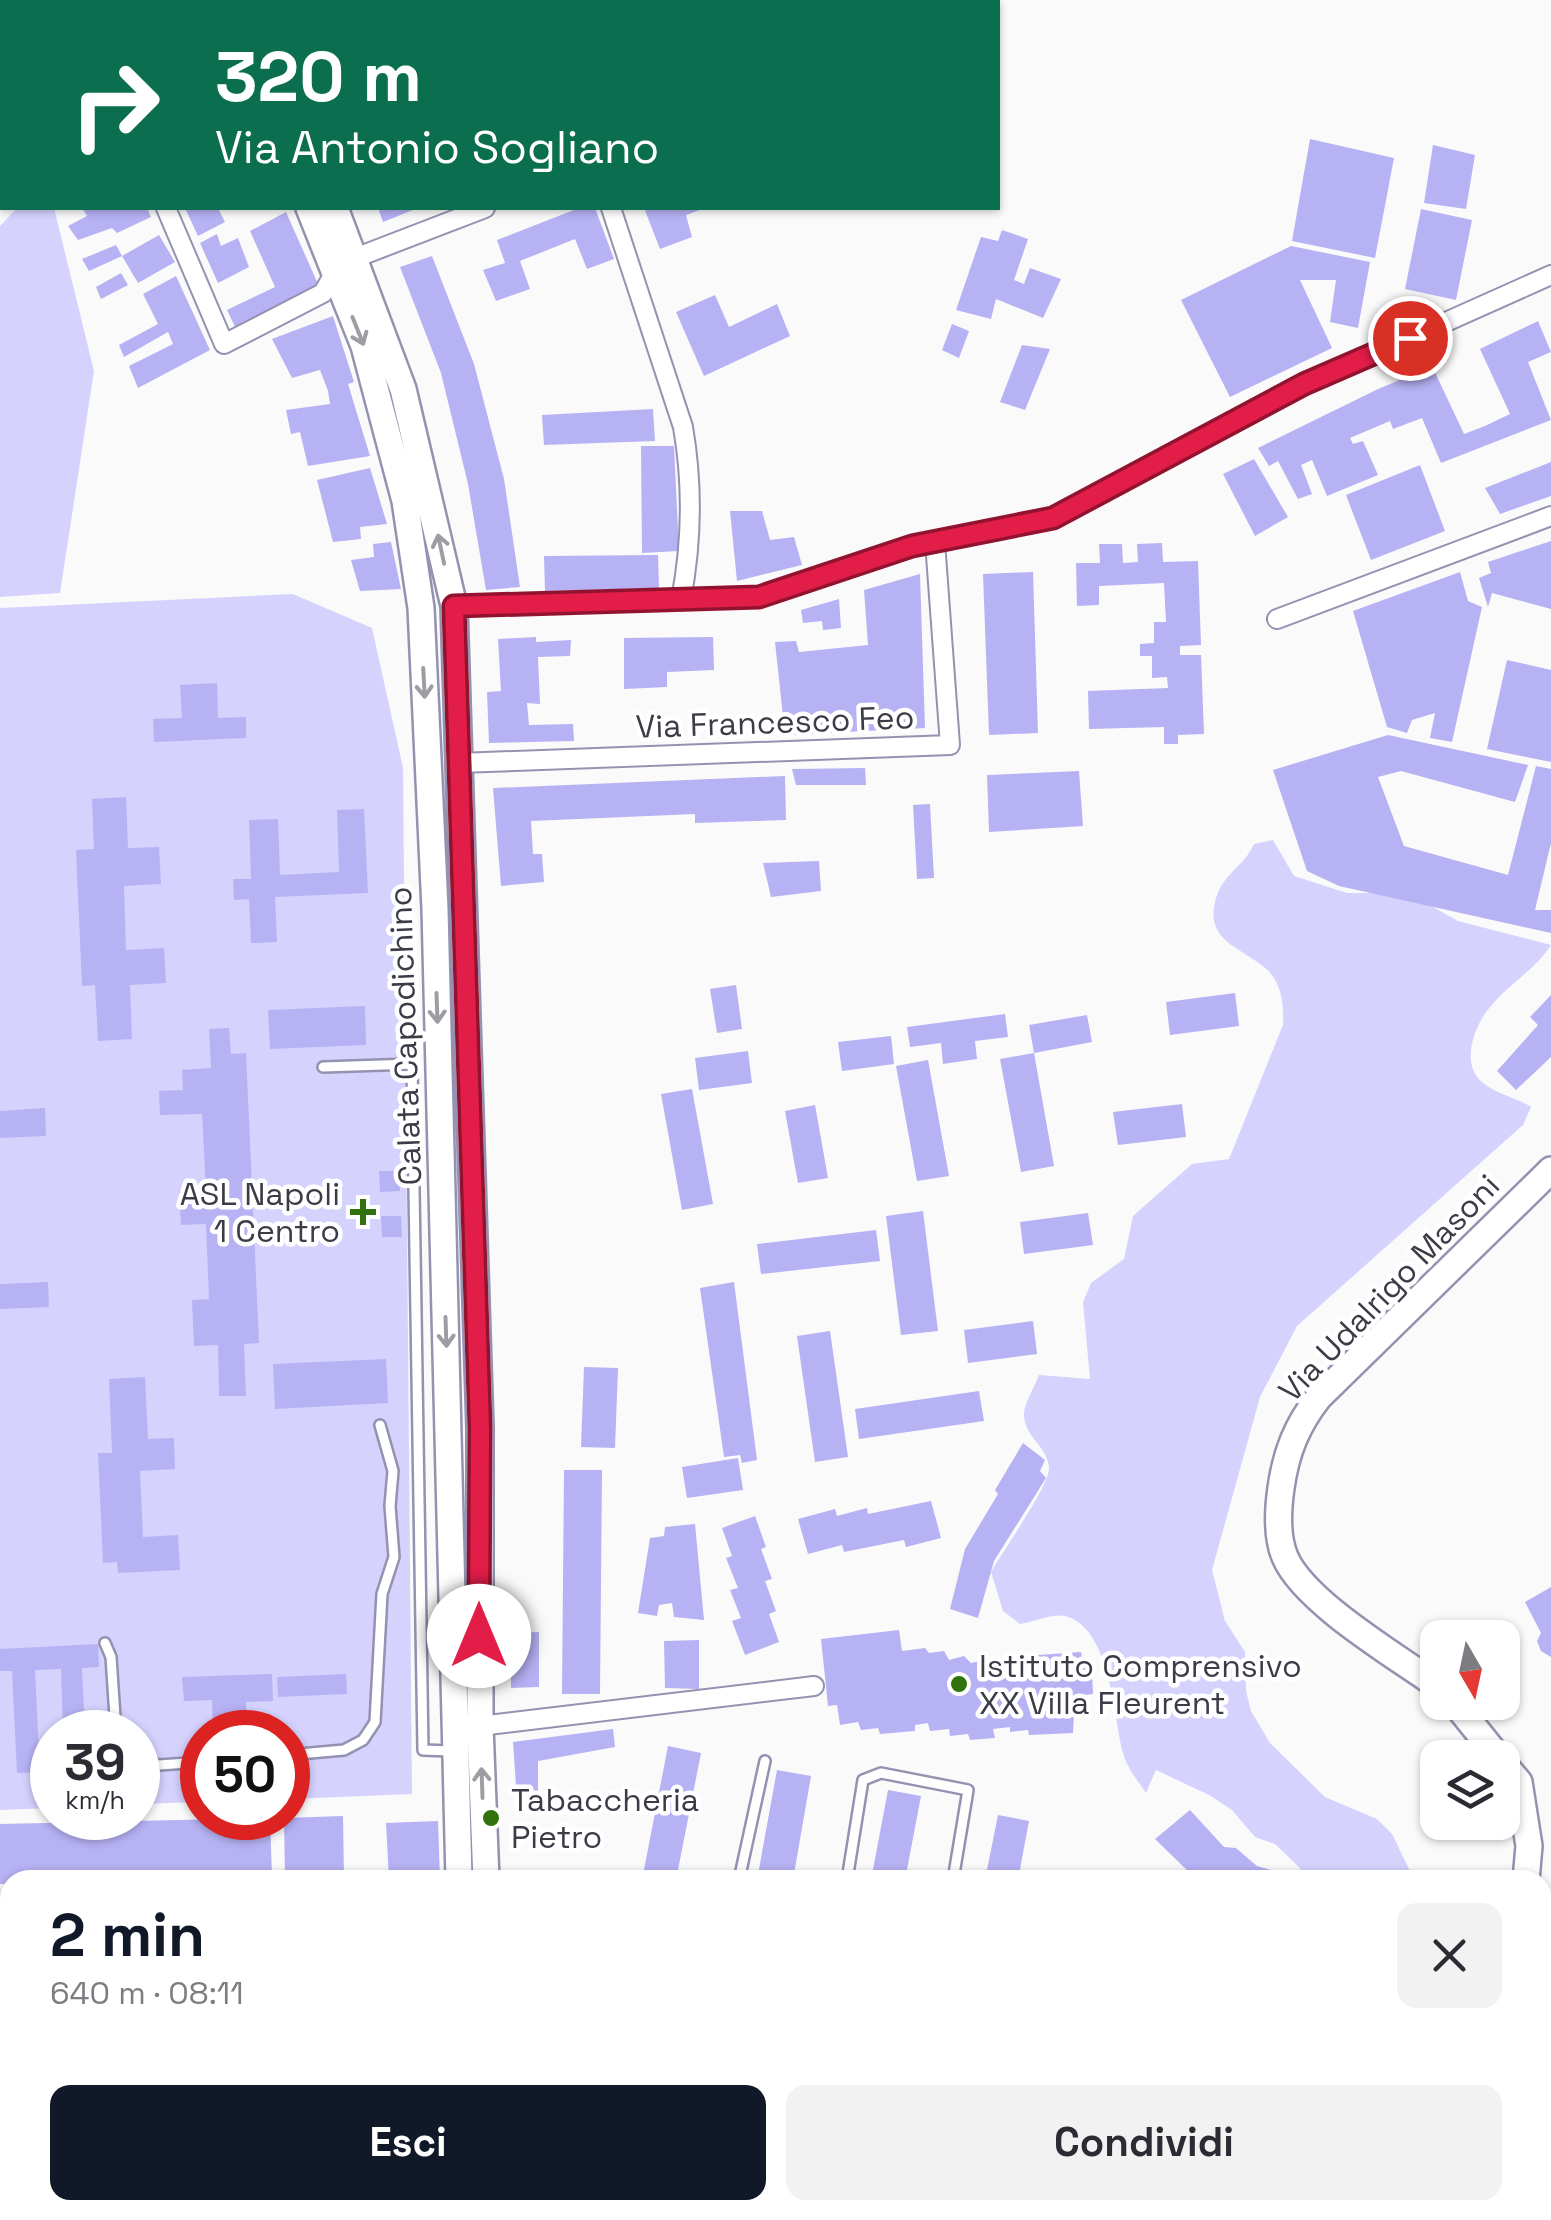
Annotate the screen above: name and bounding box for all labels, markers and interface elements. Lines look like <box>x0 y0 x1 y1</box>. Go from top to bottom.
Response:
text: 320 m <box>215 32 422 121</box>
icon: right <box>50 40 180 170</box>
text: Via Antonio Sogliano <box>215 119 659 176</box>
pin <box>1368 296 1453 381</box>
icon: arrive <box>1383 311 1438 366</box>
one-way arrow <box>351 315 369 345</box>
one-way arrow <box>431 534 449 566</box>
one-way arrow <box>415 666 434 698</box>
street label: Via Francesco Feo <box>635 697 915 747</box>
street label: Calata Capodichino <box>380 886 430 1186</box>
one-way arrow <box>428 991 447 1023</box>
street label: Via Udalrigo Masoni <box>1270 1166 1508 1410</box>
place label: ASL Napoli 1 Centro <box>180 1174 340 1251</box>
marker: ASL Napoli 1 Centro <box>350 1199 376 1225</box>
one-way arrow <box>436 1316 455 1348</box>
position arrow <box>427 1584 531 1688</box>
north arrow <box>1420 1620 1520 1720</box>
map controls <box>1420 1620 1520 1840</box>
place label: Istituto Comprensivo XX Villa Fleurent <box>979 1646 1302 1723</box>
marker: Istituto Comprensivo XX Villa Fleurent <box>948 1673 970 1695</box>
speed limit sign: 50 <box>180 1710 310 1840</box>
text: 39 <box>64 1731 126 1795</box>
button: layers <box>1420 1740 1520 1840</box>
one-way arrow <box>472 1767 491 1799</box>
place label: Tabaccheria Pietro <box>511 1780 699 1857</box>
text: km/h <box>65 1784 125 1816</box>
marker: Tabaccheria Pietro <box>480 1807 502 1829</box>
text: 2 min <box>50 1897 205 1974</box>
button: close <box>1397 1903 1502 2008</box>
text: 640 m · 08:11 <box>50 1973 244 2013</box>
button: Esci <box>50 2085 766 2200</box>
button: Condividi <box>786 2085 1502 2200</box>

